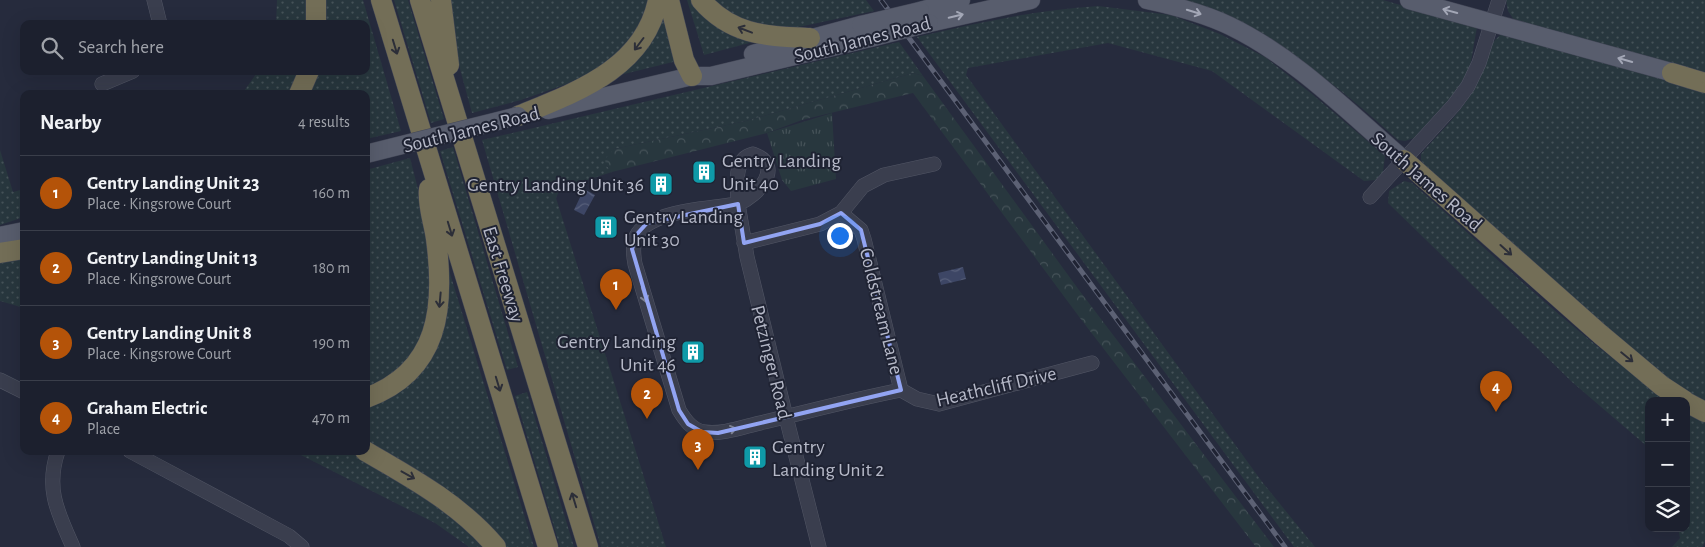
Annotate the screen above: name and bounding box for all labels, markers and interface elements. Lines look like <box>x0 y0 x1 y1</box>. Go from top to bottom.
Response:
one-way arrow <box>1442 6 1458 15</box>
one-way arrow <box>1185 7 1201 17</box>
one-way arrow <box>948 11 964 20</box>
street label: South James Road <box>792 13 932 67</box>
search box <box>20 20 370 75</box>
one-way arrow <box>738 25 753 34</box>
icon: search <box>38 34 66 62</box>
one-way arrow <box>633 37 644 50</box>
text: Search here <box>78 38 164 57</box>
one-way arrow <box>391 38 400 54</box>
one-way arrow <box>1617 55 1633 64</box>
street label: South James Road <box>401 103 541 157</box>
text: Nearby <box>40 112 101 133</box>
text: 4 results <box>298 114 350 130</box>
street label: South James Road <box>1367 128 1486 235</box>
place label: Gentry Landing Unit 40 <box>722 151 841 194</box>
building icon: Gentry Landing Unit 40 <box>691 159 717 185</box>
building icon: Gentry Landing Unit 36 <box>648 171 674 197</box>
text: Gentry Landing Unit 23 <box>87 174 260 193</box>
place label: Gentry Landing Unit 36 <box>467 175 644 195</box>
text: 1 <box>53 185 59 201</box>
text: 160 m <box>313 185 350 201</box>
text: Place · Kingsrowe Court <box>87 196 231 212</box>
place label: Gentry Landing Unit 30 <box>624 207 743 250</box>
building icon: Gentry Landing Unit 30 <box>593 214 619 240</box>
one-way arrow <box>446 220 456 236</box>
your location <box>827 223 853 249</box>
street label: East Freeway <box>479 224 527 325</box>
one-way arrow <box>1499 244 1512 256</box>
street label: Coldstream Lane <box>856 246 906 377</box>
text: Gentry Landing Unit 13 <box>87 249 257 268</box>
text: 2 <box>52 260 60 276</box>
text: 180 m <box>313 260 350 276</box>
pin: 1 <box>600 269 632 310</box>
text: Place · Kingsrowe Court <box>87 271 231 287</box>
one-way arrow <box>640 286 650 302</box>
one-way arrow <box>435 292 444 308</box>
street label: Petzinger Road <box>747 303 795 421</box>
text: Gentry Landing Unit 8 <box>87 324 252 343</box>
place label: Gentry Landing Unit 46 <box>557 332 676 375</box>
text: 3 <box>53 335 59 351</box>
text: 190 m <box>313 335 350 351</box>
building icon: Gentry Landing Unit 46 <box>680 339 706 365</box>
text: Place · Kingsrowe Court <box>87 346 231 362</box>
one-way arrow <box>1621 352 1634 363</box>
street label: Heathcliff Drive <box>934 363 1058 411</box>
pin: 4 <box>1480 371 1512 412</box>
one-way arrow <box>493 376 503 392</box>
pin: 2 <box>631 378 663 419</box>
map controls <box>1645 397 1690 532</box>
button: + <box>1645 397 1690 442</box>
text: Graham Electric <box>87 399 207 418</box>
text: 4 <box>52 410 60 426</box>
text: 470 m <box>312 410 350 426</box>
text: Place <box>87 421 120 437</box>
one-way arrow <box>720 425 736 434</box>
pin: 3 <box>682 429 714 470</box>
place label: Gentry Landing Unit 2 <box>772 437 884 480</box>
button: − <box>1645 442 1690 487</box>
building icon: Gentry Landing Unit 2 <box>742 444 768 470</box>
one-way arrow <box>400 470 415 480</box>
button: layers <box>1645 487 1690 532</box>
one-way arrow <box>569 493 578 509</box>

